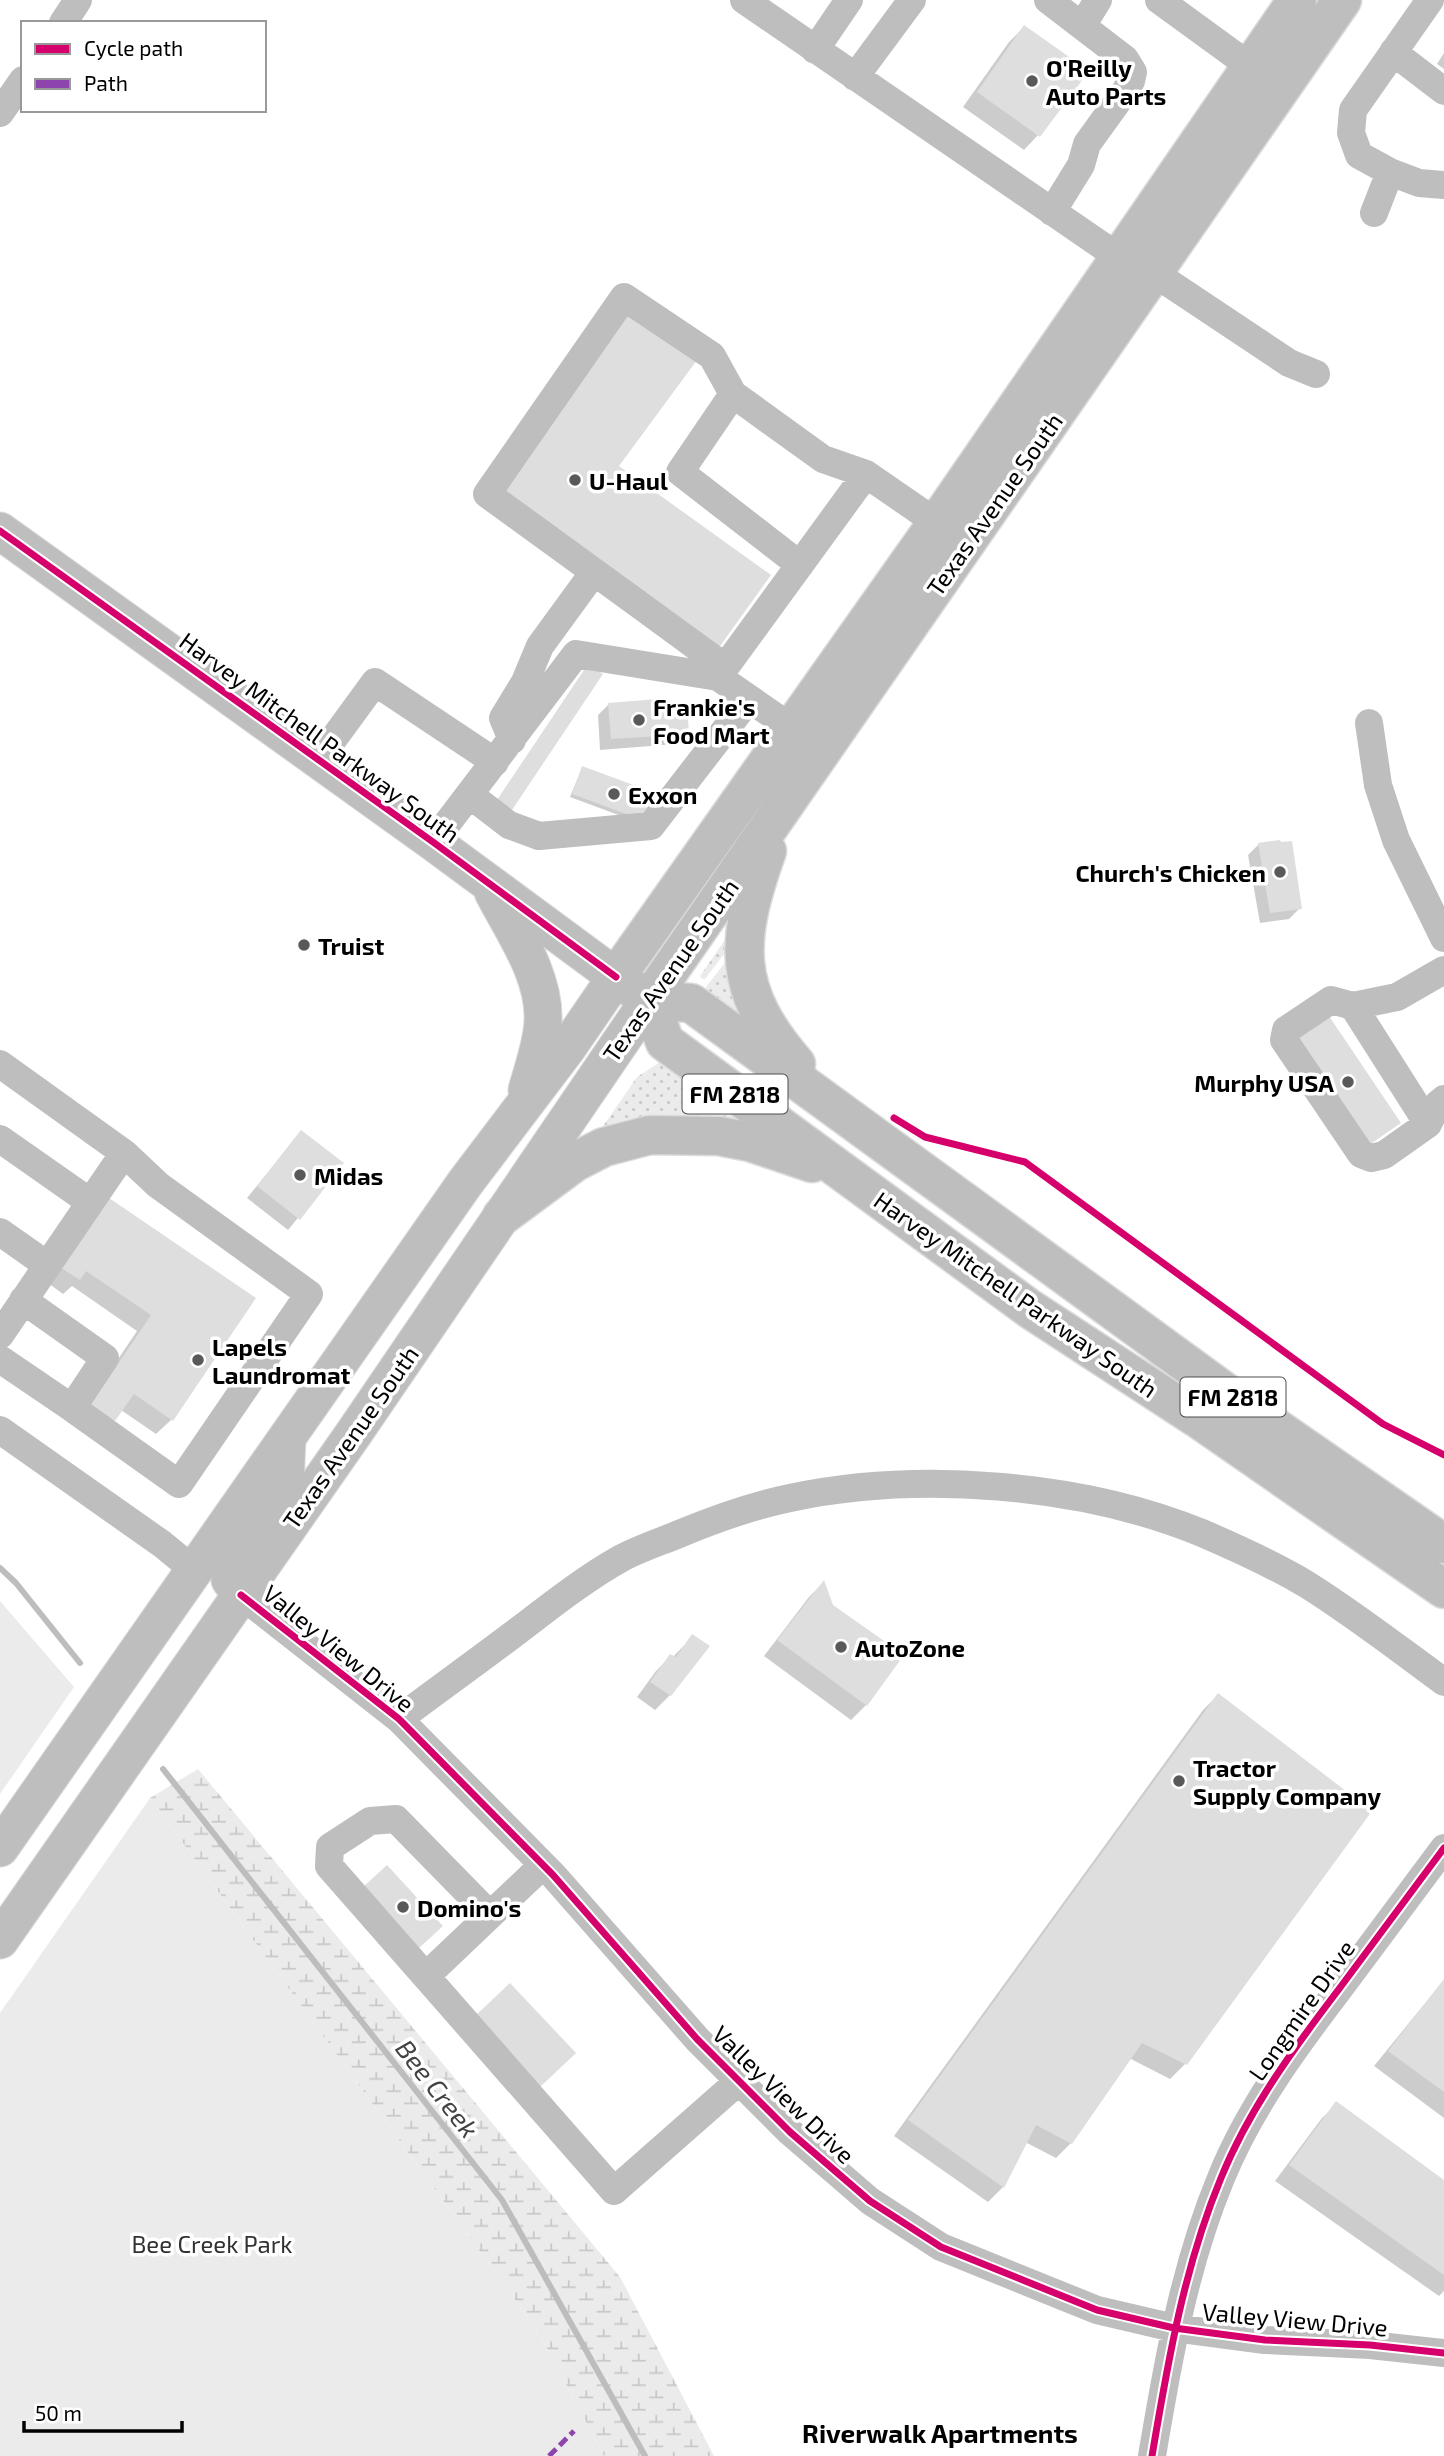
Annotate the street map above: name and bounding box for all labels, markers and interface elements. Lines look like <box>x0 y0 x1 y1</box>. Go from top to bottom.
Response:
legend <box>21 21 266 112</box>
text: Cycle path <box>84 35 183 60</box>
place label: O'Reilly Auto Parts <box>1046 53 1166 110</box>
text: Path <box>84 70 128 95</box>
marker: O'Reilly Auto Parts <box>1024 73 1040 89</box>
street label: Texas Avenue South <box>920 407 1068 601</box>
place label: U-Haul <box>589 466 668 495</box>
marker: U-Haul <box>567 472 583 488</box>
street label: Harvey Mitchell Parkway South <box>174 626 466 848</box>
place label: Frankie's Food Mart <box>653 692 770 749</box>
marker: Frankie's Food Mart <box>631 712 647 728</box>
place label: Exxon <box>628 780 697 809</box>
marker: Exxon <box>606 786 622 802</box>
place label: Church's Chicken <box>1075 858 1266 887</box>
marker: Church's Chicken <box>1272 864 1288 880</box>
street label: Texas Avenue South <box>596 873 744 1067</box>
place label: Truist <box>318 931 384 960</box>
marker: Truist <box>296 937 312 953</box>
place label: Murphy USA <box>1194 1068 1334 1097</box>
road number: FM 2818 <box>682 1074 788 1114</box>
marker: Murphy USA <box>1340 1074 1356 1090</box>
place label: Midas <box>314 1161 383 1190</box>
marker: Midas <box>292 1167 308 1183</box>
street label: Harvey Mitchell Parkway South <box>869 1185 1163 1403</box>
place label: Lapels Laundromat <box>212 1332 351 1389</box>
street label: Texas Avenue South <box>276 1340 424 1534</box>
marker: Lapels Laundromat <box>190 1352 206 1368</box>
road number: FM 2818 <box>1180 1378 1286 1416</box>
street label: Valley View Drive <box>258 1578 420 1718</box>
place label: AutoZone <box>855 1633 965 1662</box>
marker: AutoZone <box>833 1639 849 1655</box>
place label: Tractor Supply Company <box>1193 1753 1382 1810</box>
marker: Tractor Supply Company <box>1171 1773 1187 1789</box>
place label: Domino's <box>417 1893 521 1922</box>
marker: Domino's <box>395 1899 411 1915</box>
street label: Longmire Drive <box>1242 1934 1360 2086</box>
street label: Valley View Drive <box>707 2019 861 2169</box>
water label: Bee Creek <box>390 2033 486 2143</box>
park label: Bee Creek Park <box>131 2229 293 2258</box>
street label: Valley View Drive <box>1201 2296 1389 2342</box>
scale bar <box>24 2390 182 2434</box>
text: 50 m <box>35 2400 82 2425</box>
district label: Riverwalk Apartments <box>802 2417 1078 2448</box>

